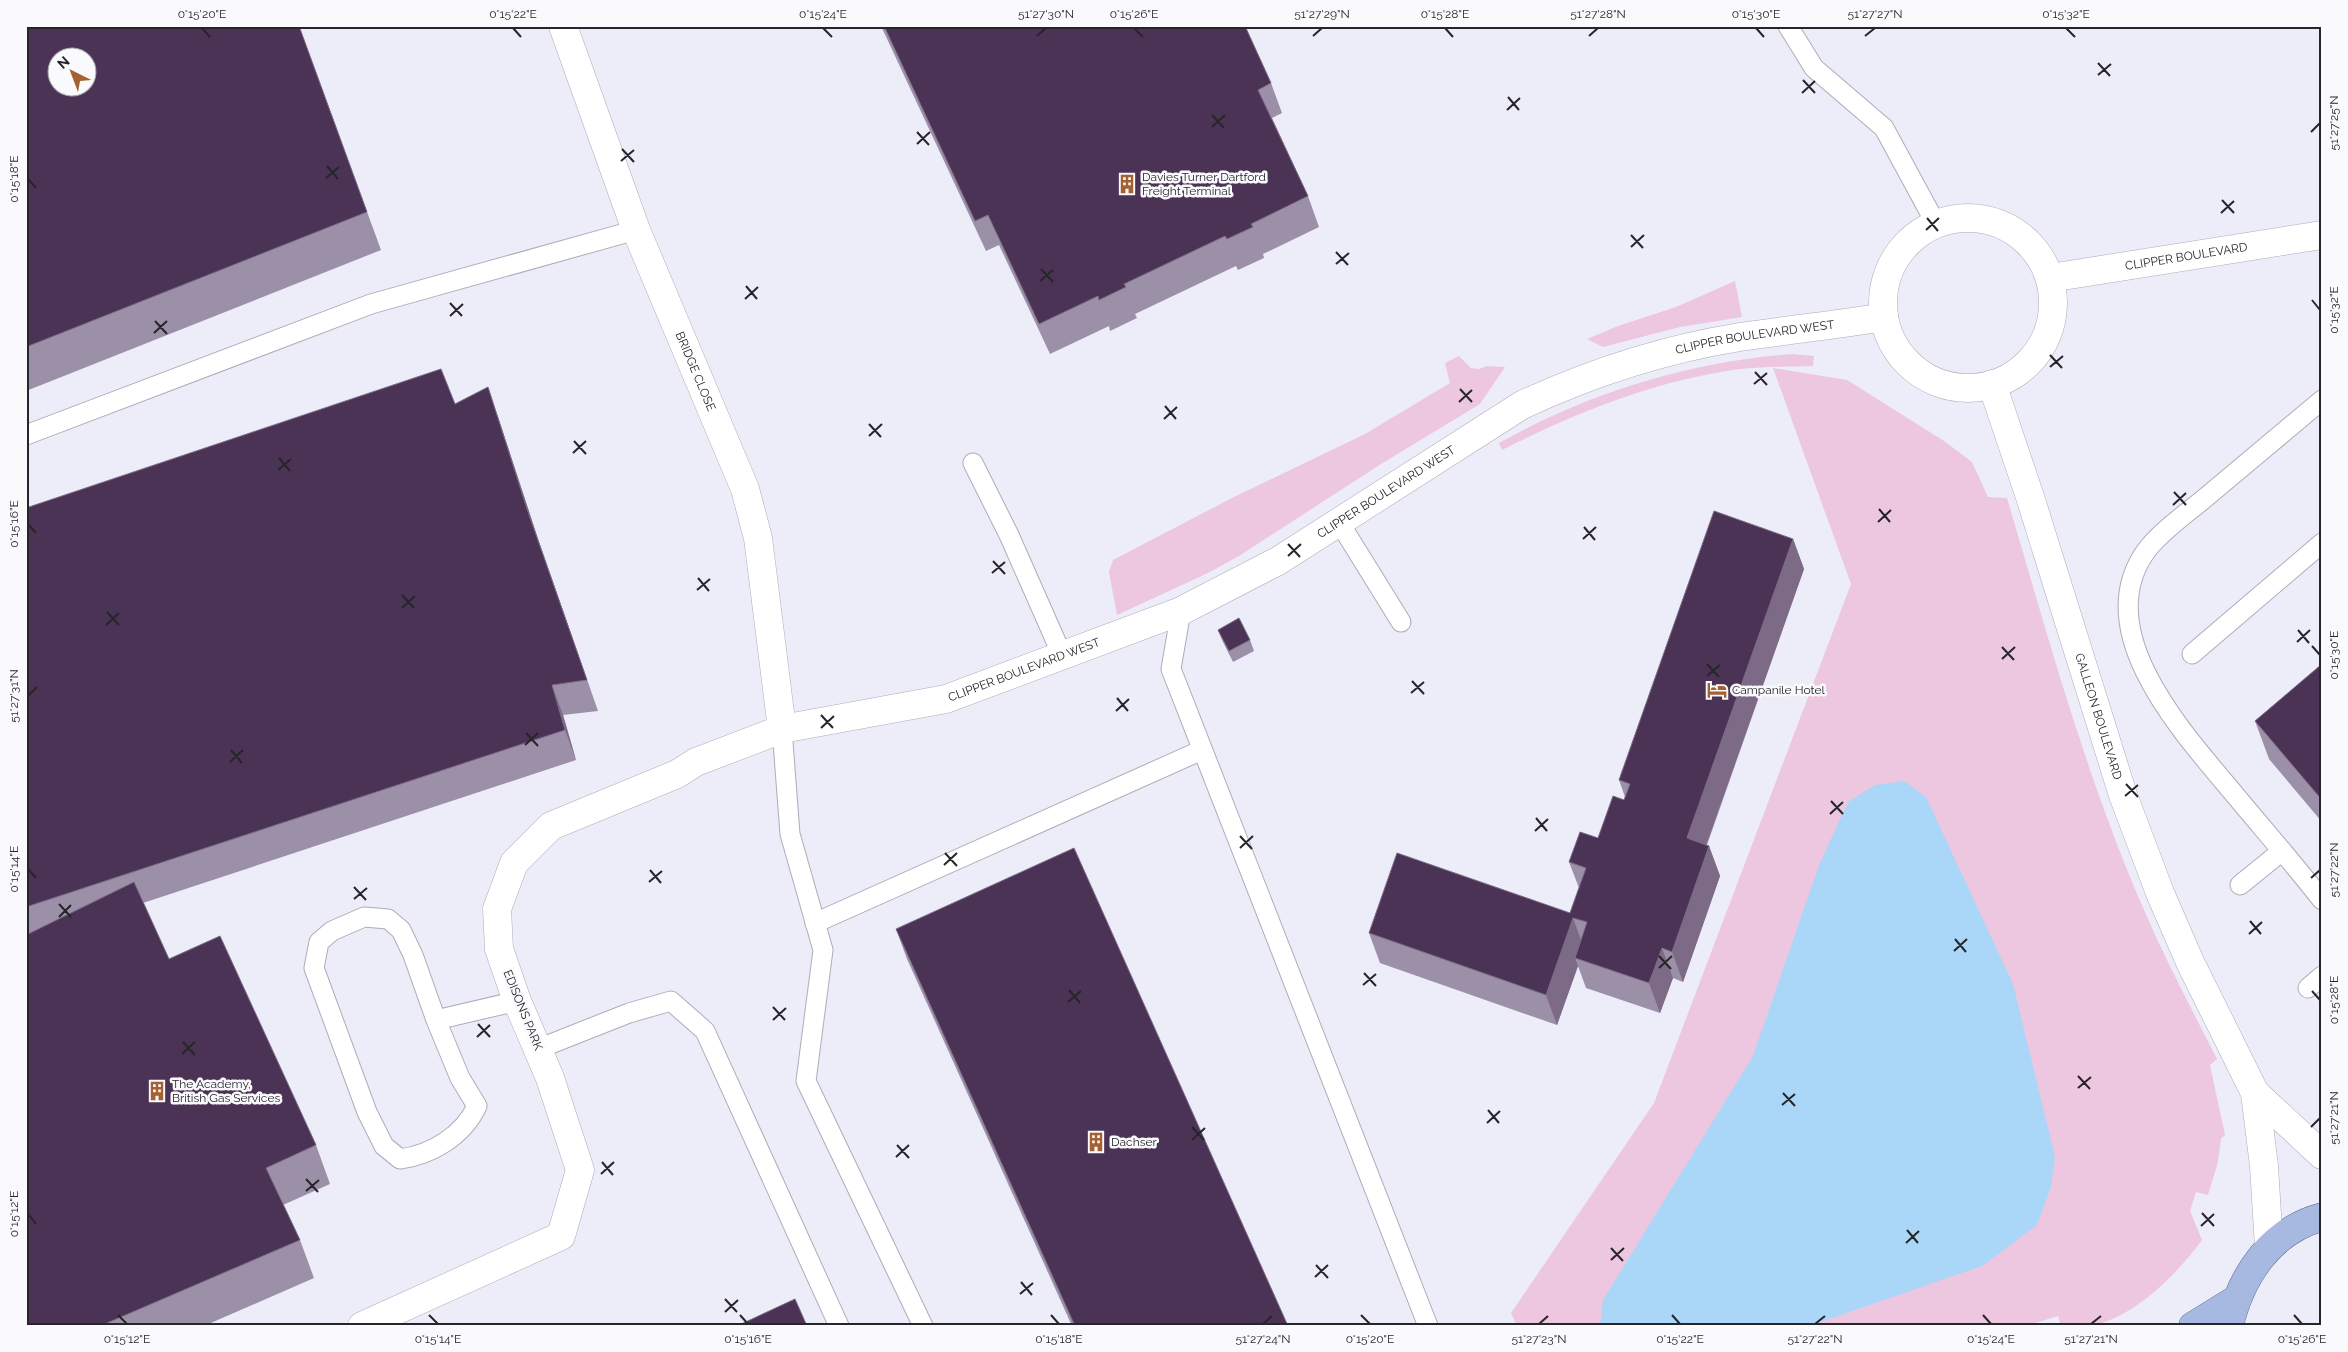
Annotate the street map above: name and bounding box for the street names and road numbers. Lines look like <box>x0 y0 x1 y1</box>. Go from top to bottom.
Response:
street label: CLIPPER BOULEVARD <box>2124 240 2249 273</box>
street label: CLIPPER BOULEVARD WEST <box>1674 317 1836 357</box>
street label: BRIDGE CLOSE <box>673 329 718 413</box>
street label: CLIPPER BOULEVARD WEST <box>1315 442 1458 541</box>
street label: CLIPPER BOULEVARD WEST <box>946 635 1102 705</box>
street label: GALLEON BOULEVARD <box>2072 651 2125 782</box>
street label: EDISONS PARK <box>501 968 546 1052</box>

